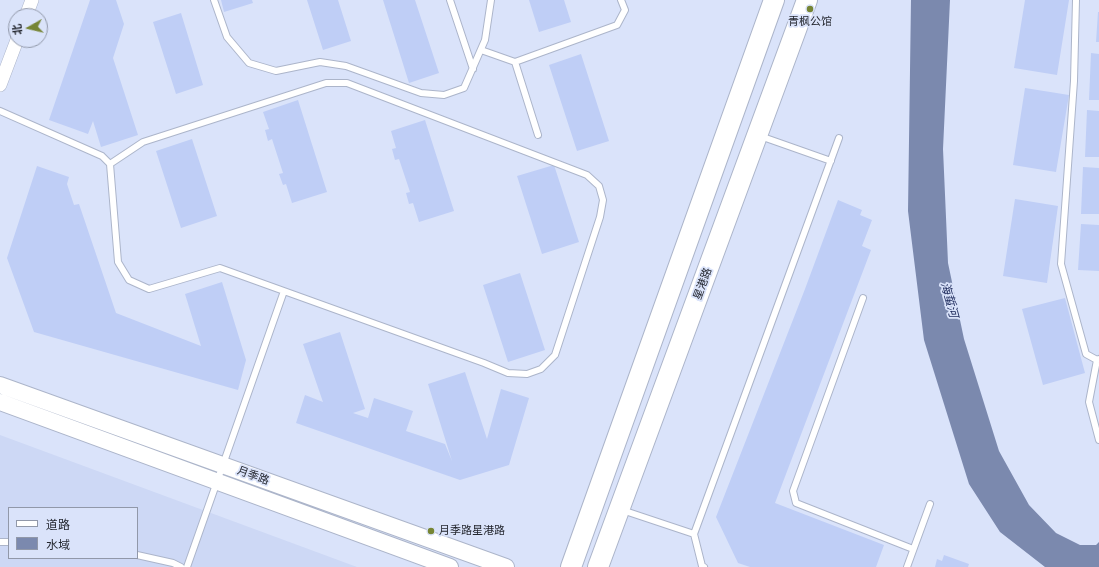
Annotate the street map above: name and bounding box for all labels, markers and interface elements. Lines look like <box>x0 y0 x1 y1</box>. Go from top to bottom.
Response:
marker: 青枫公馆 <box>805 4 815 14</box>
north arrow <box>8 8 48 48</box>
place label: 青枫公馆 <box>788 15 832 29</box>
text: 北 <box>10 23 24 36</box>
street label: 星港路 <box>691 266 715 302</box>
water label: 海蜇河 <box>937 281 961 319</box>
street label: 月季路 <box>235 464 271 488</box>
legend <box>8 507 138 559</box>
text: 道路 <box>46 518 70 532</box>
place label: 月季路星港路 <box>439 524 505 538</box>
marker: 月季路星港路 <box>426 526 436 536</box>
text: 水域 <box>46 538 70 552</box>

